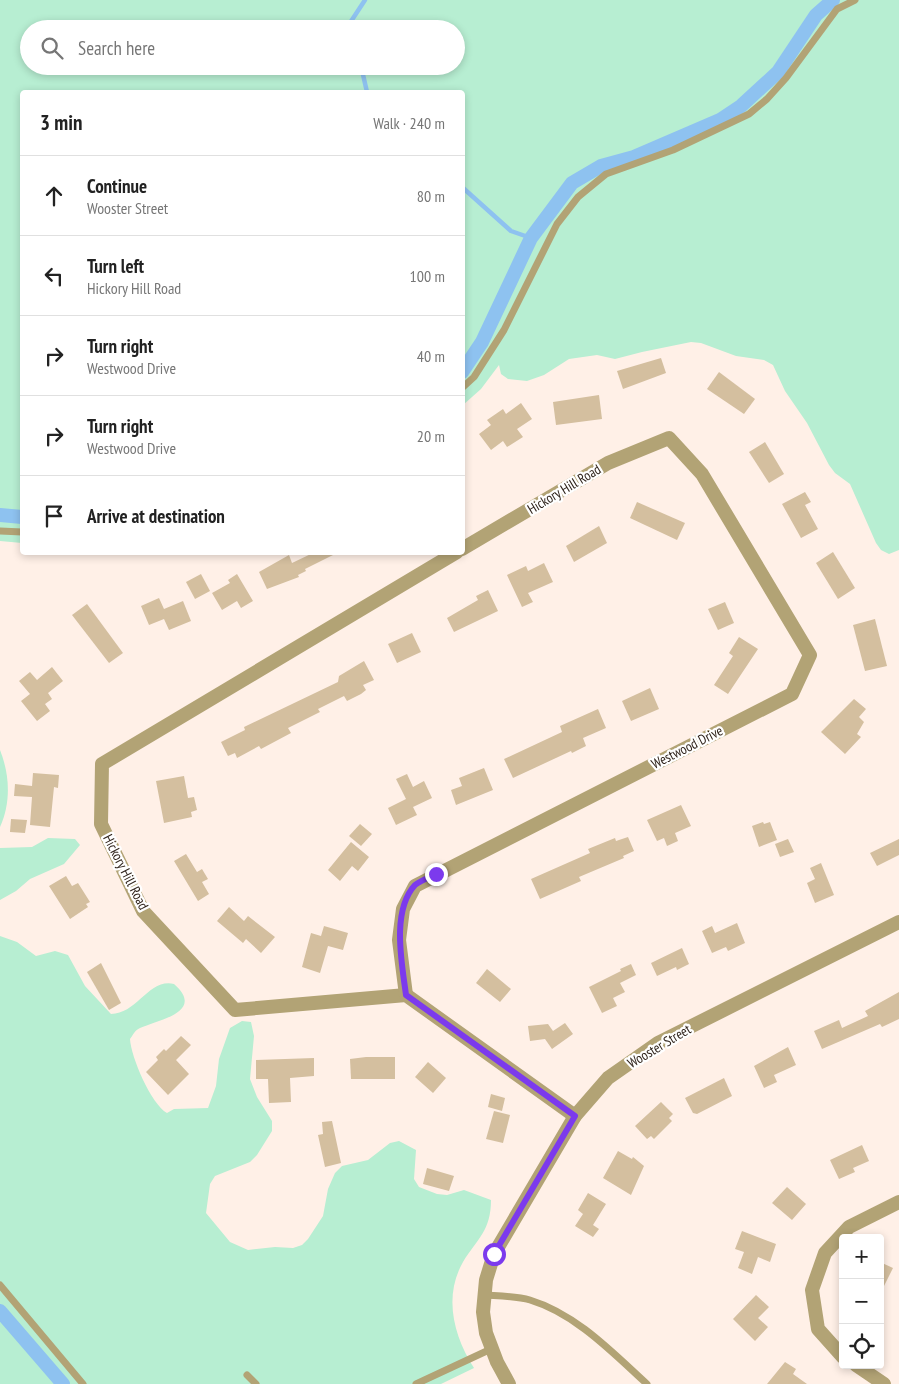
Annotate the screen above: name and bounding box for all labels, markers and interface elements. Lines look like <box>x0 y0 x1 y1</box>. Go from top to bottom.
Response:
search box <box>20 20 465 75</box>
icon: search <box>38 34 66 62</box>
text: Search here <box>78 36 155 60</box>
text: 3 min <box>40 109 82 136</box>
text: Walk · 240 m <box>373 113 445 133</box>
text: Continue <box>87 174 147 198</box>
icon: ahead <box>40 182 68 210</box>
text: 80 m <box>417 186 445 206</box>
text: Wooster Street <box>87 198 168 218</box>
text: Turn left <box>87 254 144 278</box>
icon: left <box>40 262 68 290</box>
text: 100 m <box>410 266 445 286</box>
text: Hickory Hill Road <box>87 278 181 298</box>
text: Turn right <box>87 334 153 358</box>
icon: right <box>40 342 68 370</box>
text: 40 m <box>417 346 445 366</box>
text: Westwood Drive <box>87 358 176 378</box>
text: Turn right <box>87 414 153 438</box>
icon: right <box>40 422 68 450</box>
text: 20 m <box>417 426 445 446</box>
text: Westwood Drive <box>87 438 176 458</box>
street label: Hickory Hill Road <box>524 460 604 518</box>
icon: arrive <box>40 502 68 530</box>
text: Arrive at destination <box>87 504 225 528</box>
street label: Westwood Drive <box>648 721 726 773</box>
street label: Hickory Hill Road <box>99 831 153 913</box>
route end <box>425 863 448 886</box>
street label: Wooster Street <box>624 1020 694 1072</box>
map controls <box>839 1234 884 1369</box>
button: + <box>839 1234 884 1279</box>
route start <box>483 1243 506 1266</box>
button: − <box>839 1279 884 1324</box>
button: locate <box>839 1324 884 1369</box>

